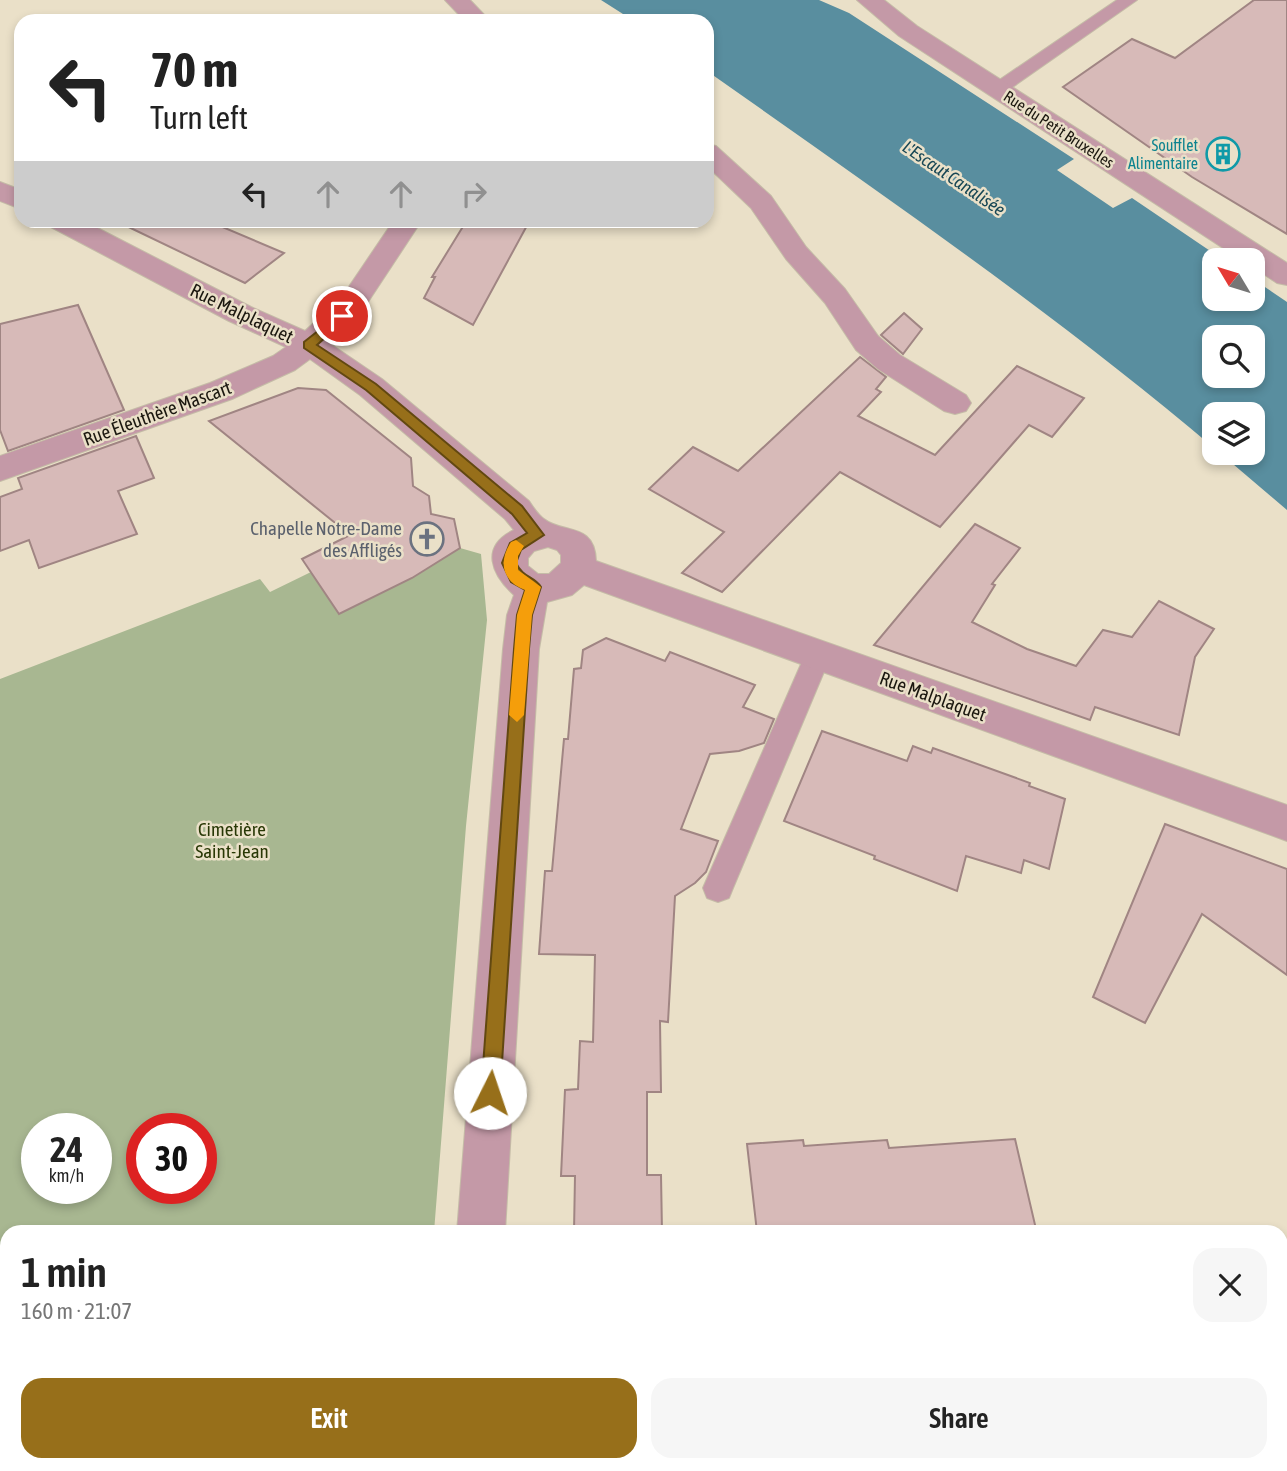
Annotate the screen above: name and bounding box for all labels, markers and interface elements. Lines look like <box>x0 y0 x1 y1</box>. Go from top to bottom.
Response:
text: 70 m <box>150 41 238 97</box>
icon: left <box>35 42 126 133</box>
street label: Rue du Petit Bruxelles <box>1001 87 1118 171</box>
text: Turn left <box>150 99 248 136</box>
building icon: Soufflet Alimentaire <box>1204 135 1242 173</box>
water label: L'Escaut Canalisée <box>899 136 1009 220</box>
place label: Soufflet Alimentaire <box>1128 136 1198 172</box>
icon: left <box>236 175 274 213</box>
icon: ahead <box>309 175 347 213</box>
icon: ahead <box>382 175 420 213</box>
icon: right <box>455 175 493 213</box>
north arrow <box>1202 248 1265 312</box>
map controls <box>1202 248 1265 465</box>
street label: Rue Malplaquet <box>187 279 297 347</box>
pin <box>312 286 372 346</box>
icon: arrive <box>323 297 361 335</box>
button: search <box>1202 325 1265 388</box>
street label: Rue Éleuthère Mascart <box>80 376 234 450</box>
button: layers <box>1202 402 1265 465</box>
place label: Chapelle Notre-Dame des Affligés <box>250 517 402 561</box>
church icon: Chapelle Notre-Dame des Affligés <box>408 520 446 558</box>
street label: Rue Malplaquet <box>877 667 989 725</box>
park label: Cimetière Saint-Jean <box>195 818 269 862</box>
position arrow <box>453 1056 527 1130</box>
speed limit sign: 30 <box>126 1113 217 1204</box>
text: 24 <box>50 1129 83 1169</box>
text: km/h <box>49 1165 84 1186</box>
text: 1 min <box>21 1248 107 1296</box>
button: close <box>1193 1248 1267 1322</box>
text: 160 m · 21:07 <box>21 1298 132 1324</box>
button: Exit <box>21 1378 637 1458</box>
button: Share <box>651 1378 1267 1458</box>

